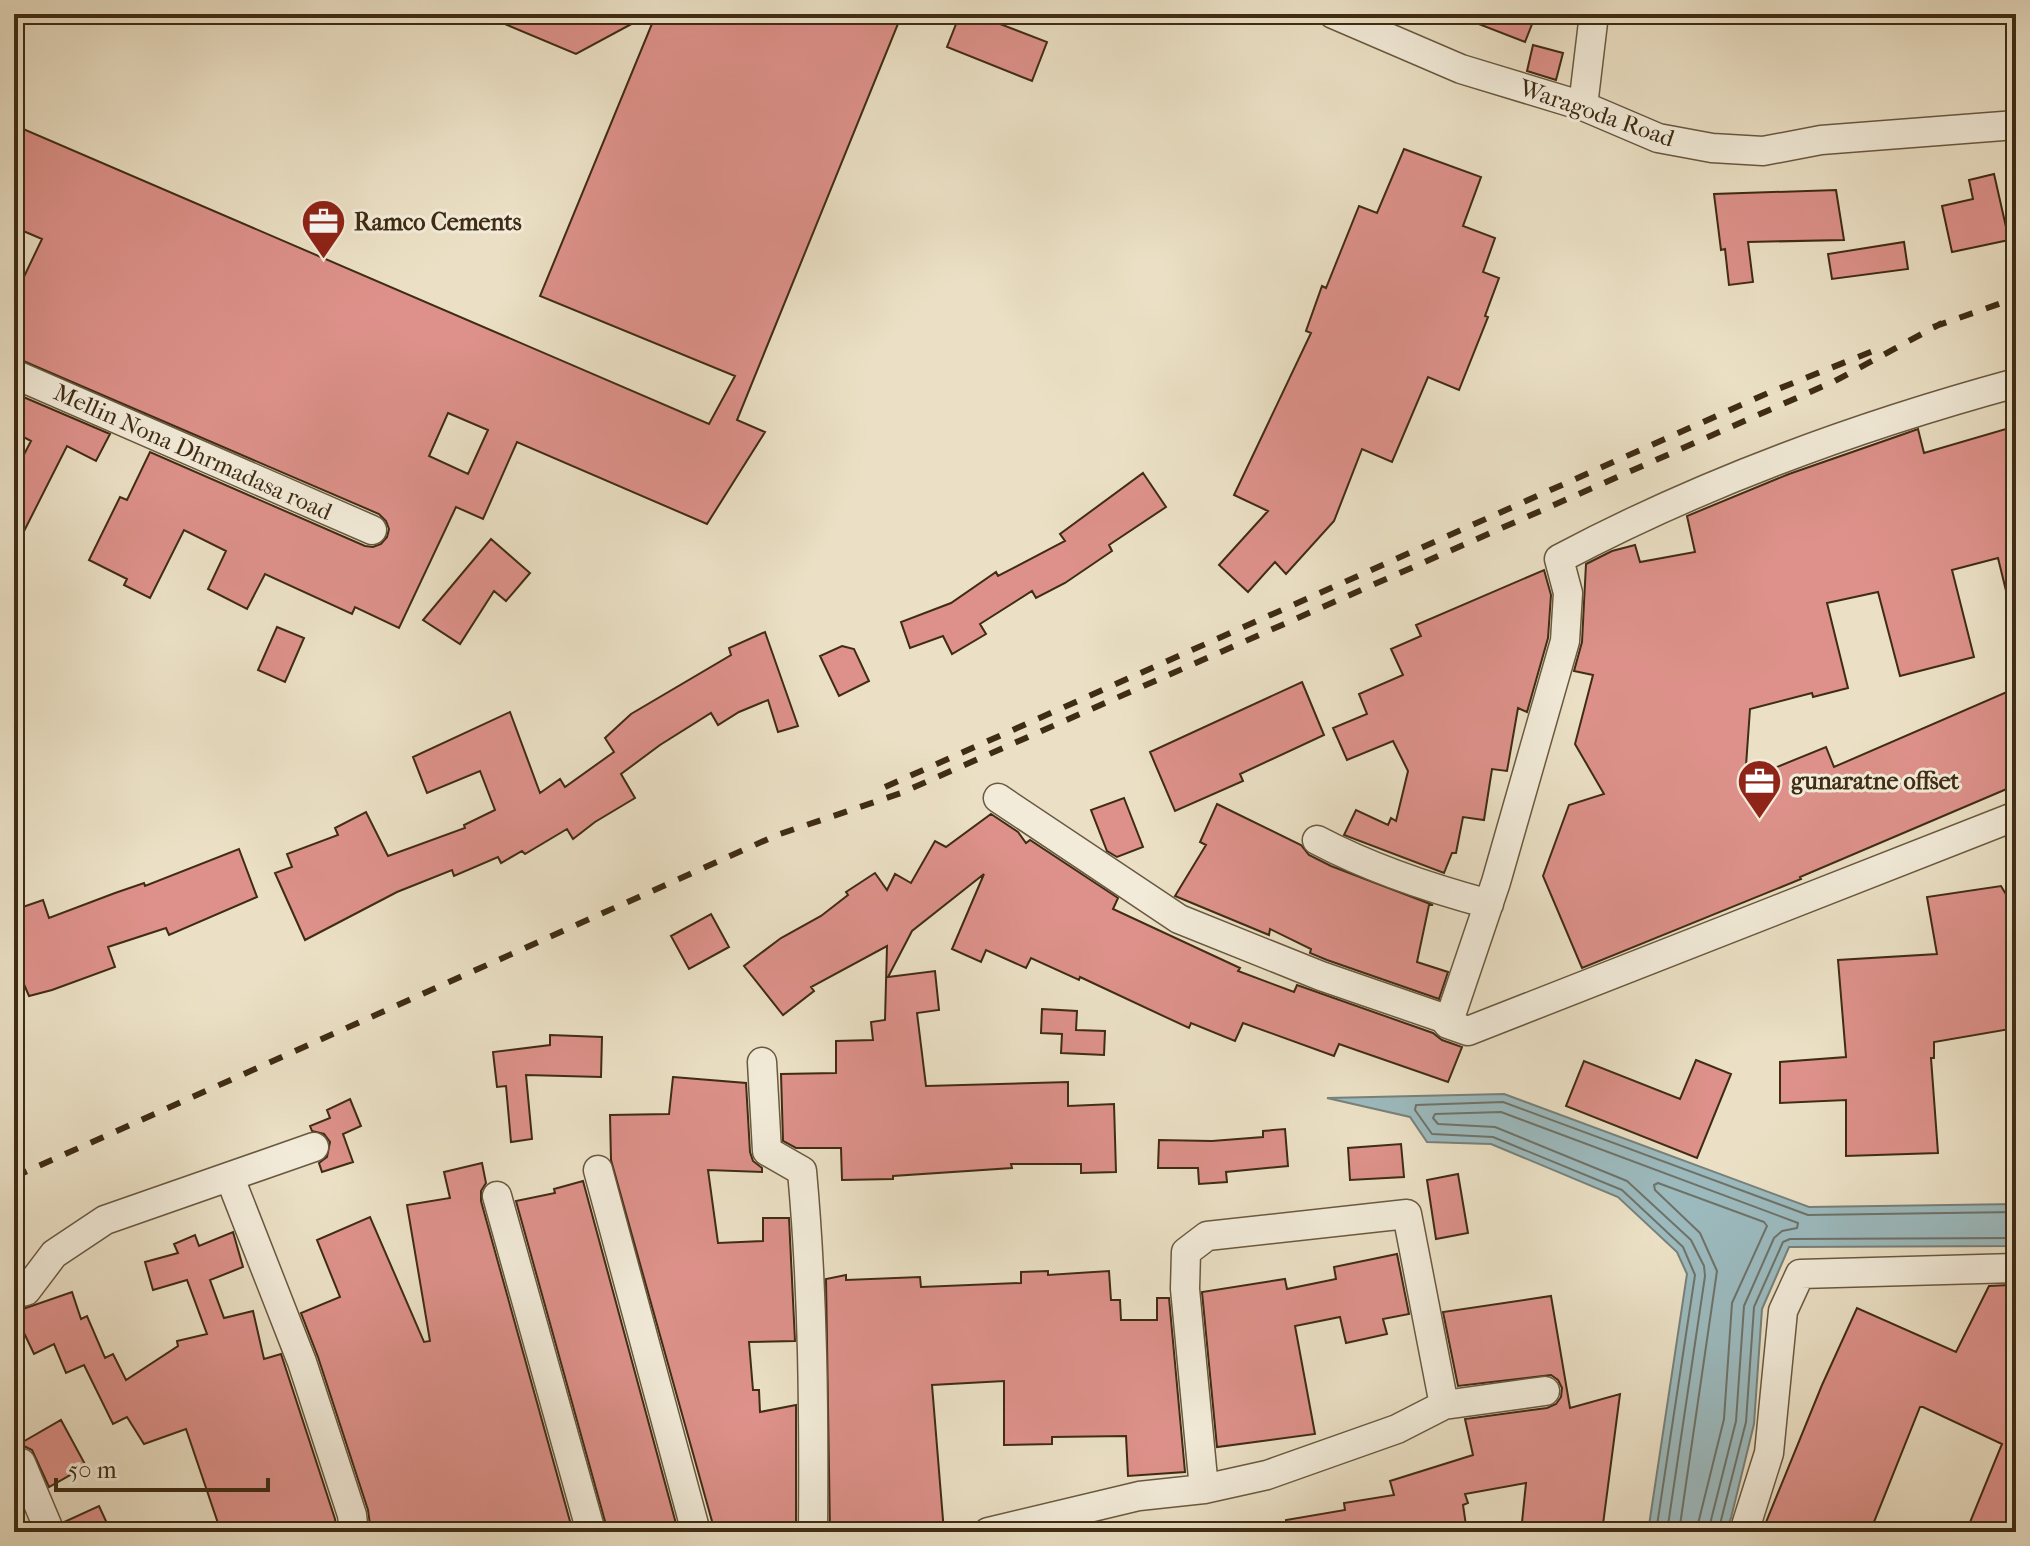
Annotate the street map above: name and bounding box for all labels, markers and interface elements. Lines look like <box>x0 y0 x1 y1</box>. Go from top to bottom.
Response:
street label: Waragoda Road <box>1515 73 1679 153</box>
office icon: Ramco Cements <box>299 198 347 261</box>
place label: Ramco Cements <box>354 208 522 236</box>
street label: Mellin Nona Dhrmadasa road <box>50 378 337 526</box>
office icon: gunaratne offset <box>1736 757 1784 820</box>
place label: gunaratne offset <box>1791 767 1960 795</box>
scale bar <box>56 1442 268 1492</box>
text: 50 m <box>68 1456 117 1484</box>

